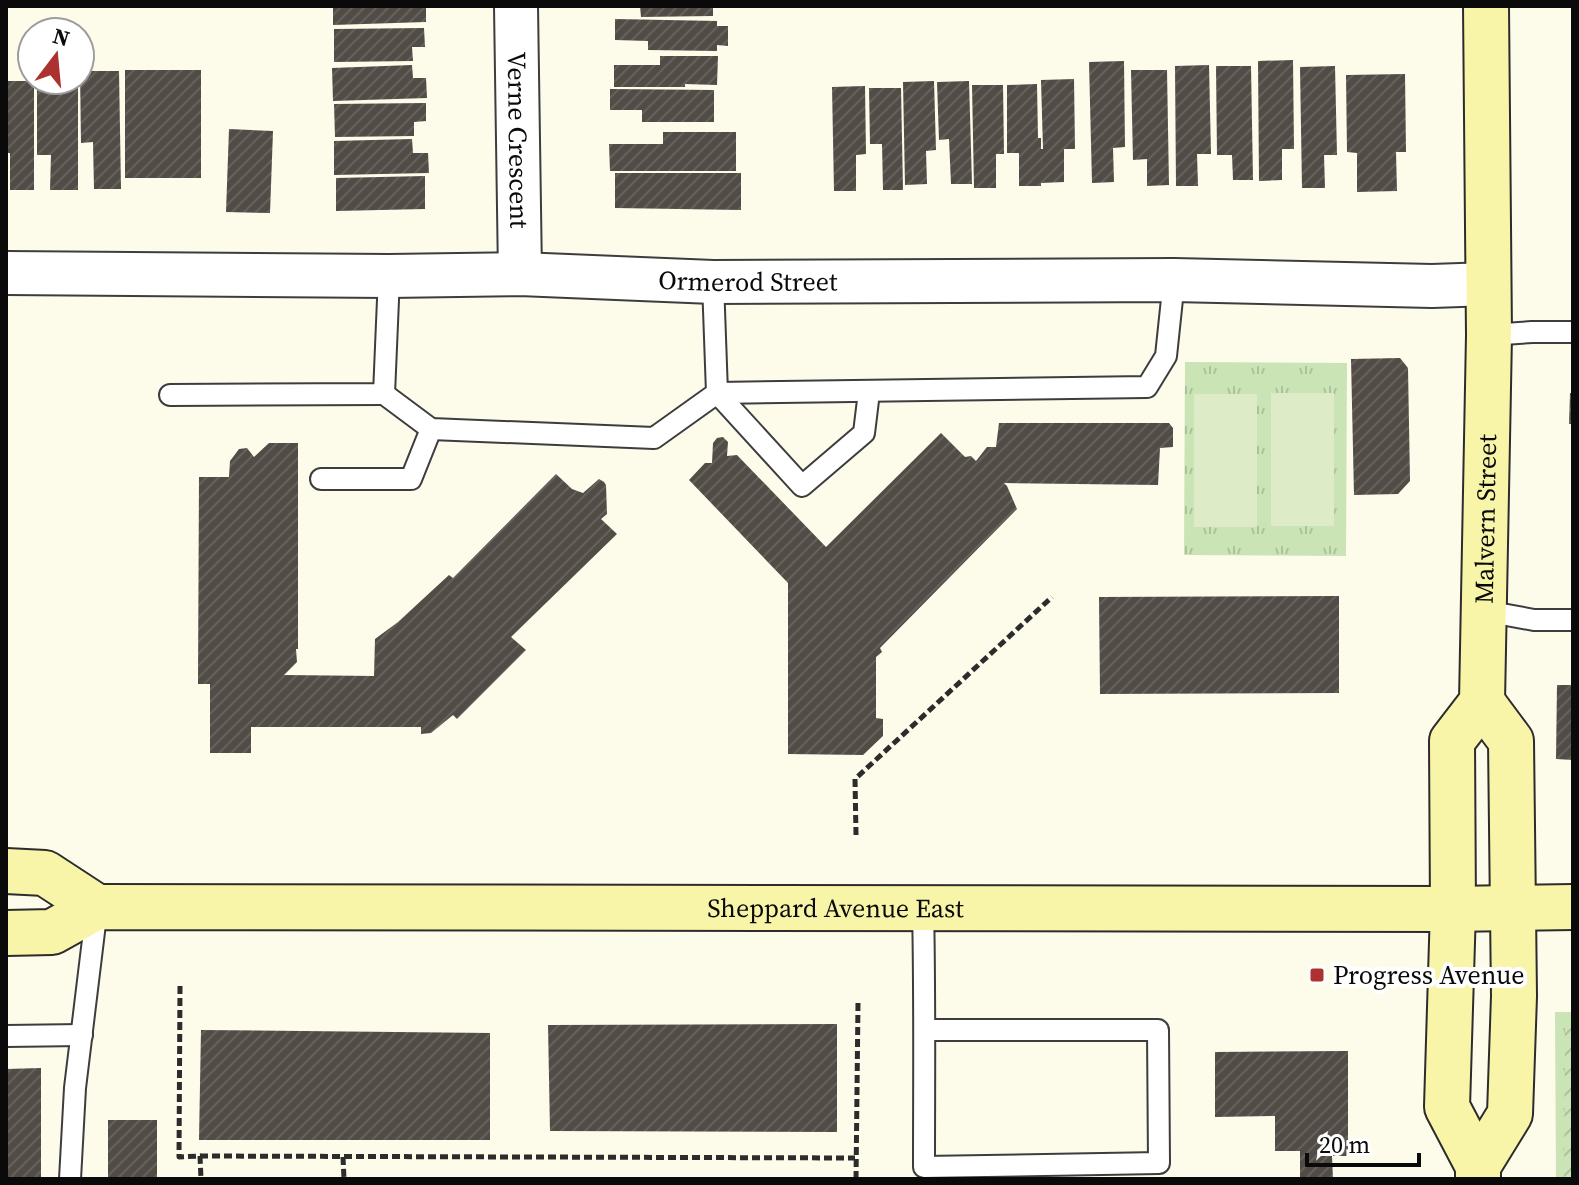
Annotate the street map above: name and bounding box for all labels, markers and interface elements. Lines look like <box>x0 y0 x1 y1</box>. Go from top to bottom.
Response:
north arrow <box>16 16 96 96</box>
text: N <box>50 20 73 53</box>
street label: Verne Crescent <box>499 51 537 229</box>
street label: Ormerod Street <box>658 262 838 300</box>
street label: Malvern Street <box>1466 433 1505 604</box>
street label: Sheppard Avenue East <box>707 890 964 926</box>
place label: Progress Avenue <box>1333 957 1525 993</box>
marker: Progress Avenue <box>1308 966 1326 984</box>
scale bar <box>1307 1117 1419 1167</box>
text: 20 m <box>1319 1128 1370 1161</box>

